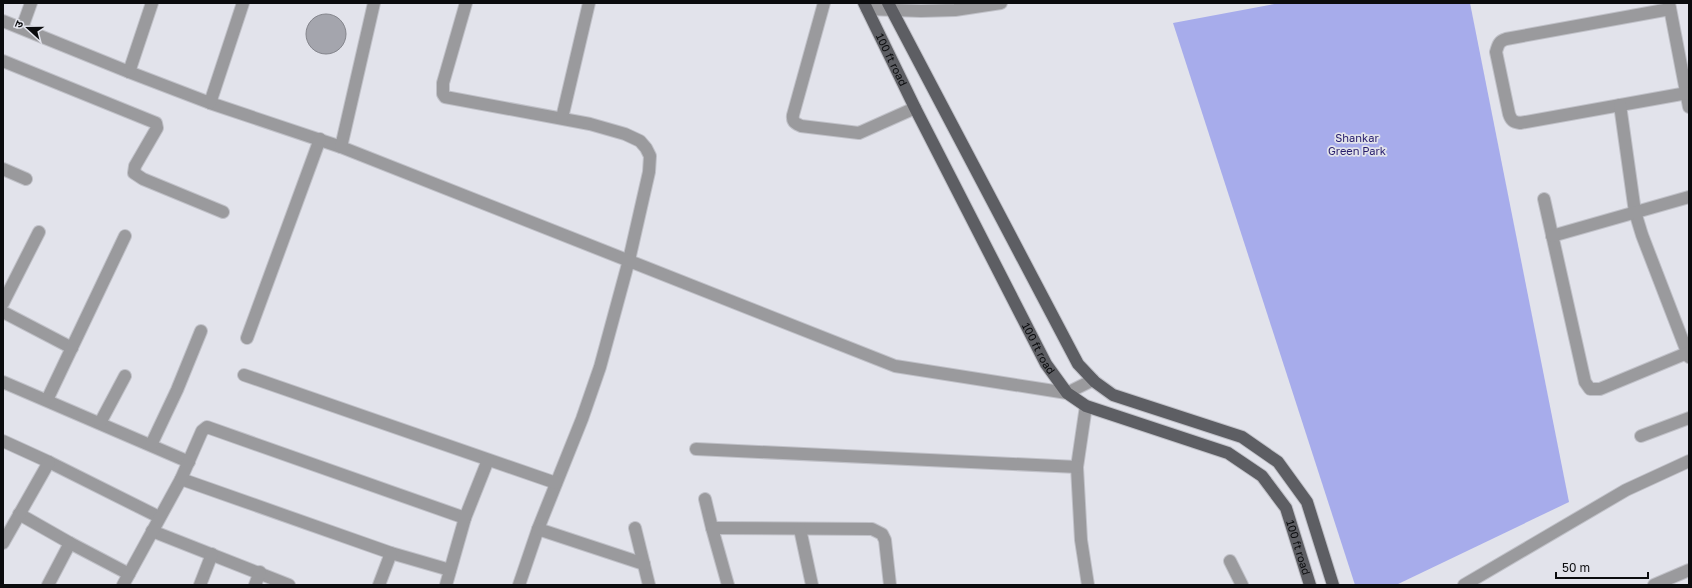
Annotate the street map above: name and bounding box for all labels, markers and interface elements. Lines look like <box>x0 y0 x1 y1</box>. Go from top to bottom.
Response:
north arrow <box>8 8 48 48</box>
text: उ <box>11 18 26 30</box>
street label: 100 ft road <box>874 31 910 88</box>
park label: Shankar Green Park <box>1328 131 1386 157</box>
street label: 100 ft road <box>1020 320 1058 377</box>
street label: 100 ft road <box>1284 518 1313 576</box>
scale bar <box>1556 554 1648 580</box>
text: 50 m <box>1562 560 1590 575</box>

